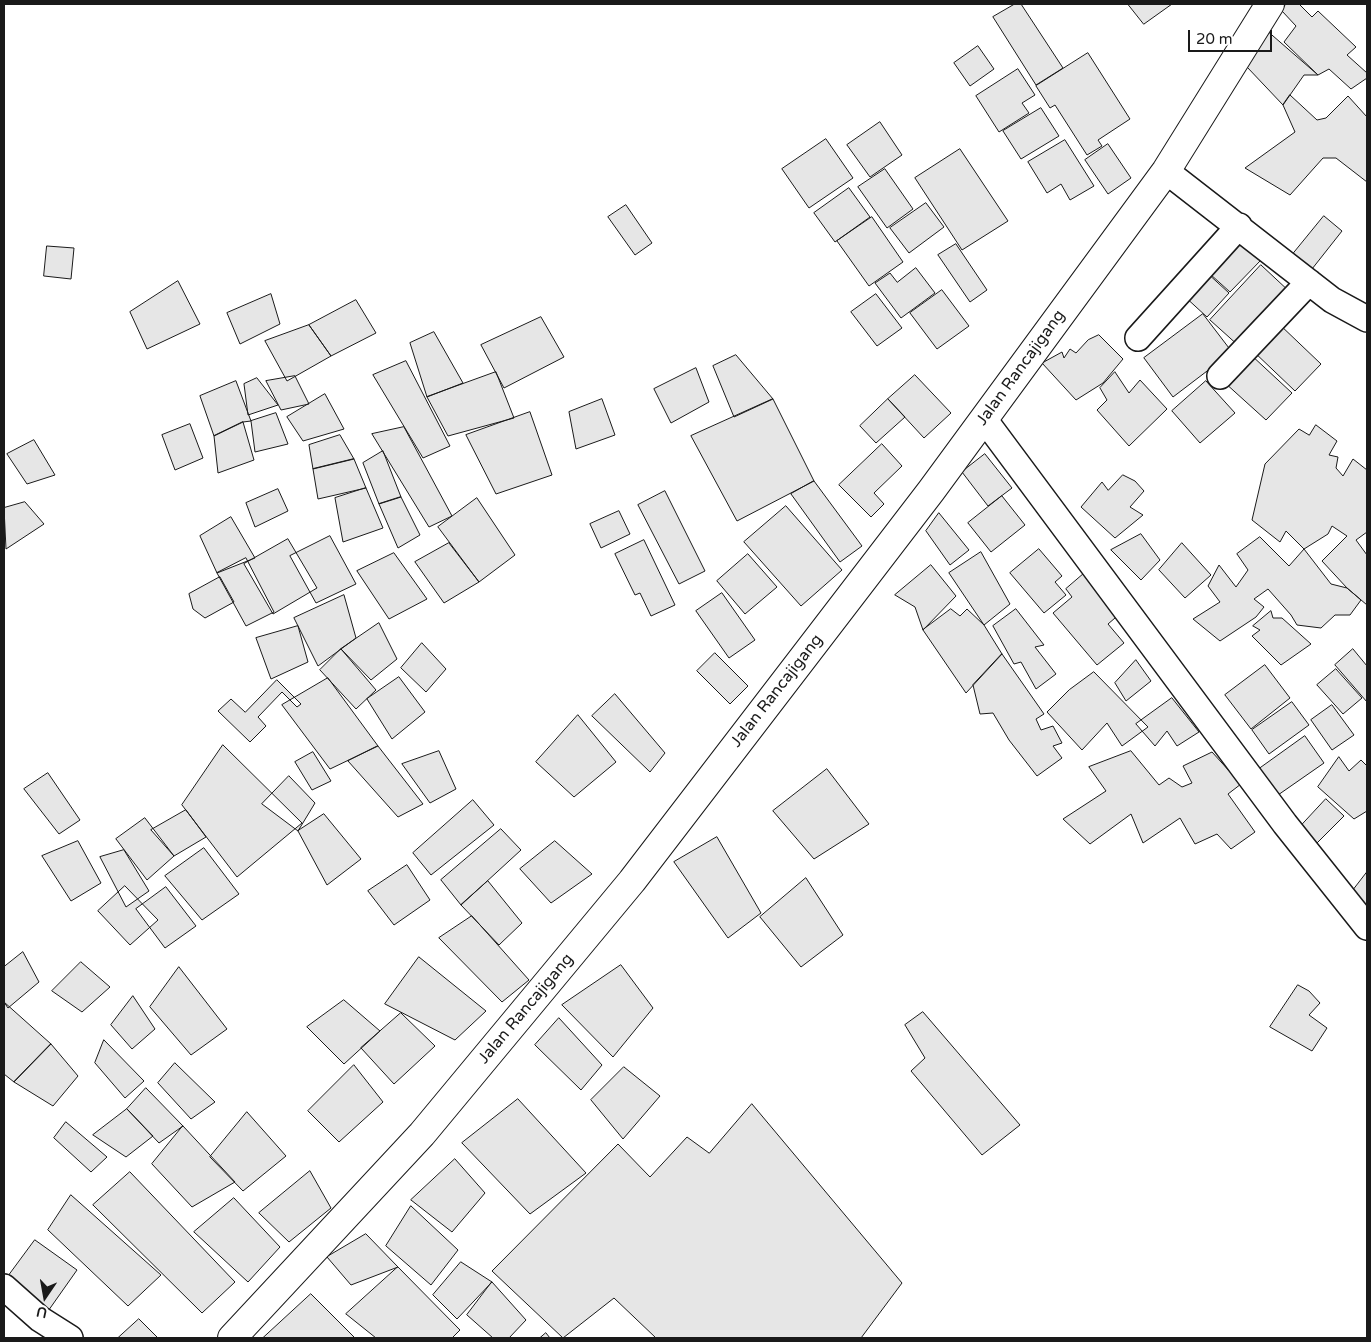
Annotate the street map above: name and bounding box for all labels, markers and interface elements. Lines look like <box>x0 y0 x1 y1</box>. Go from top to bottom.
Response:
scale bar <box>1191 20 1275 52</box>
text: 20 m <box>1196 30 1233 48</box>
street label: Jalan Rancajigang <box>973 307 1069 429</box>
street label: Jalan Rancajigang <box>727 631 827 751</box>
street label: Jalan Rancajigang <box>474 950 578 1068</box>
north arrow <box>20 1272 70 1322</box>
text: U <box>35 1303 49 1322</box>

